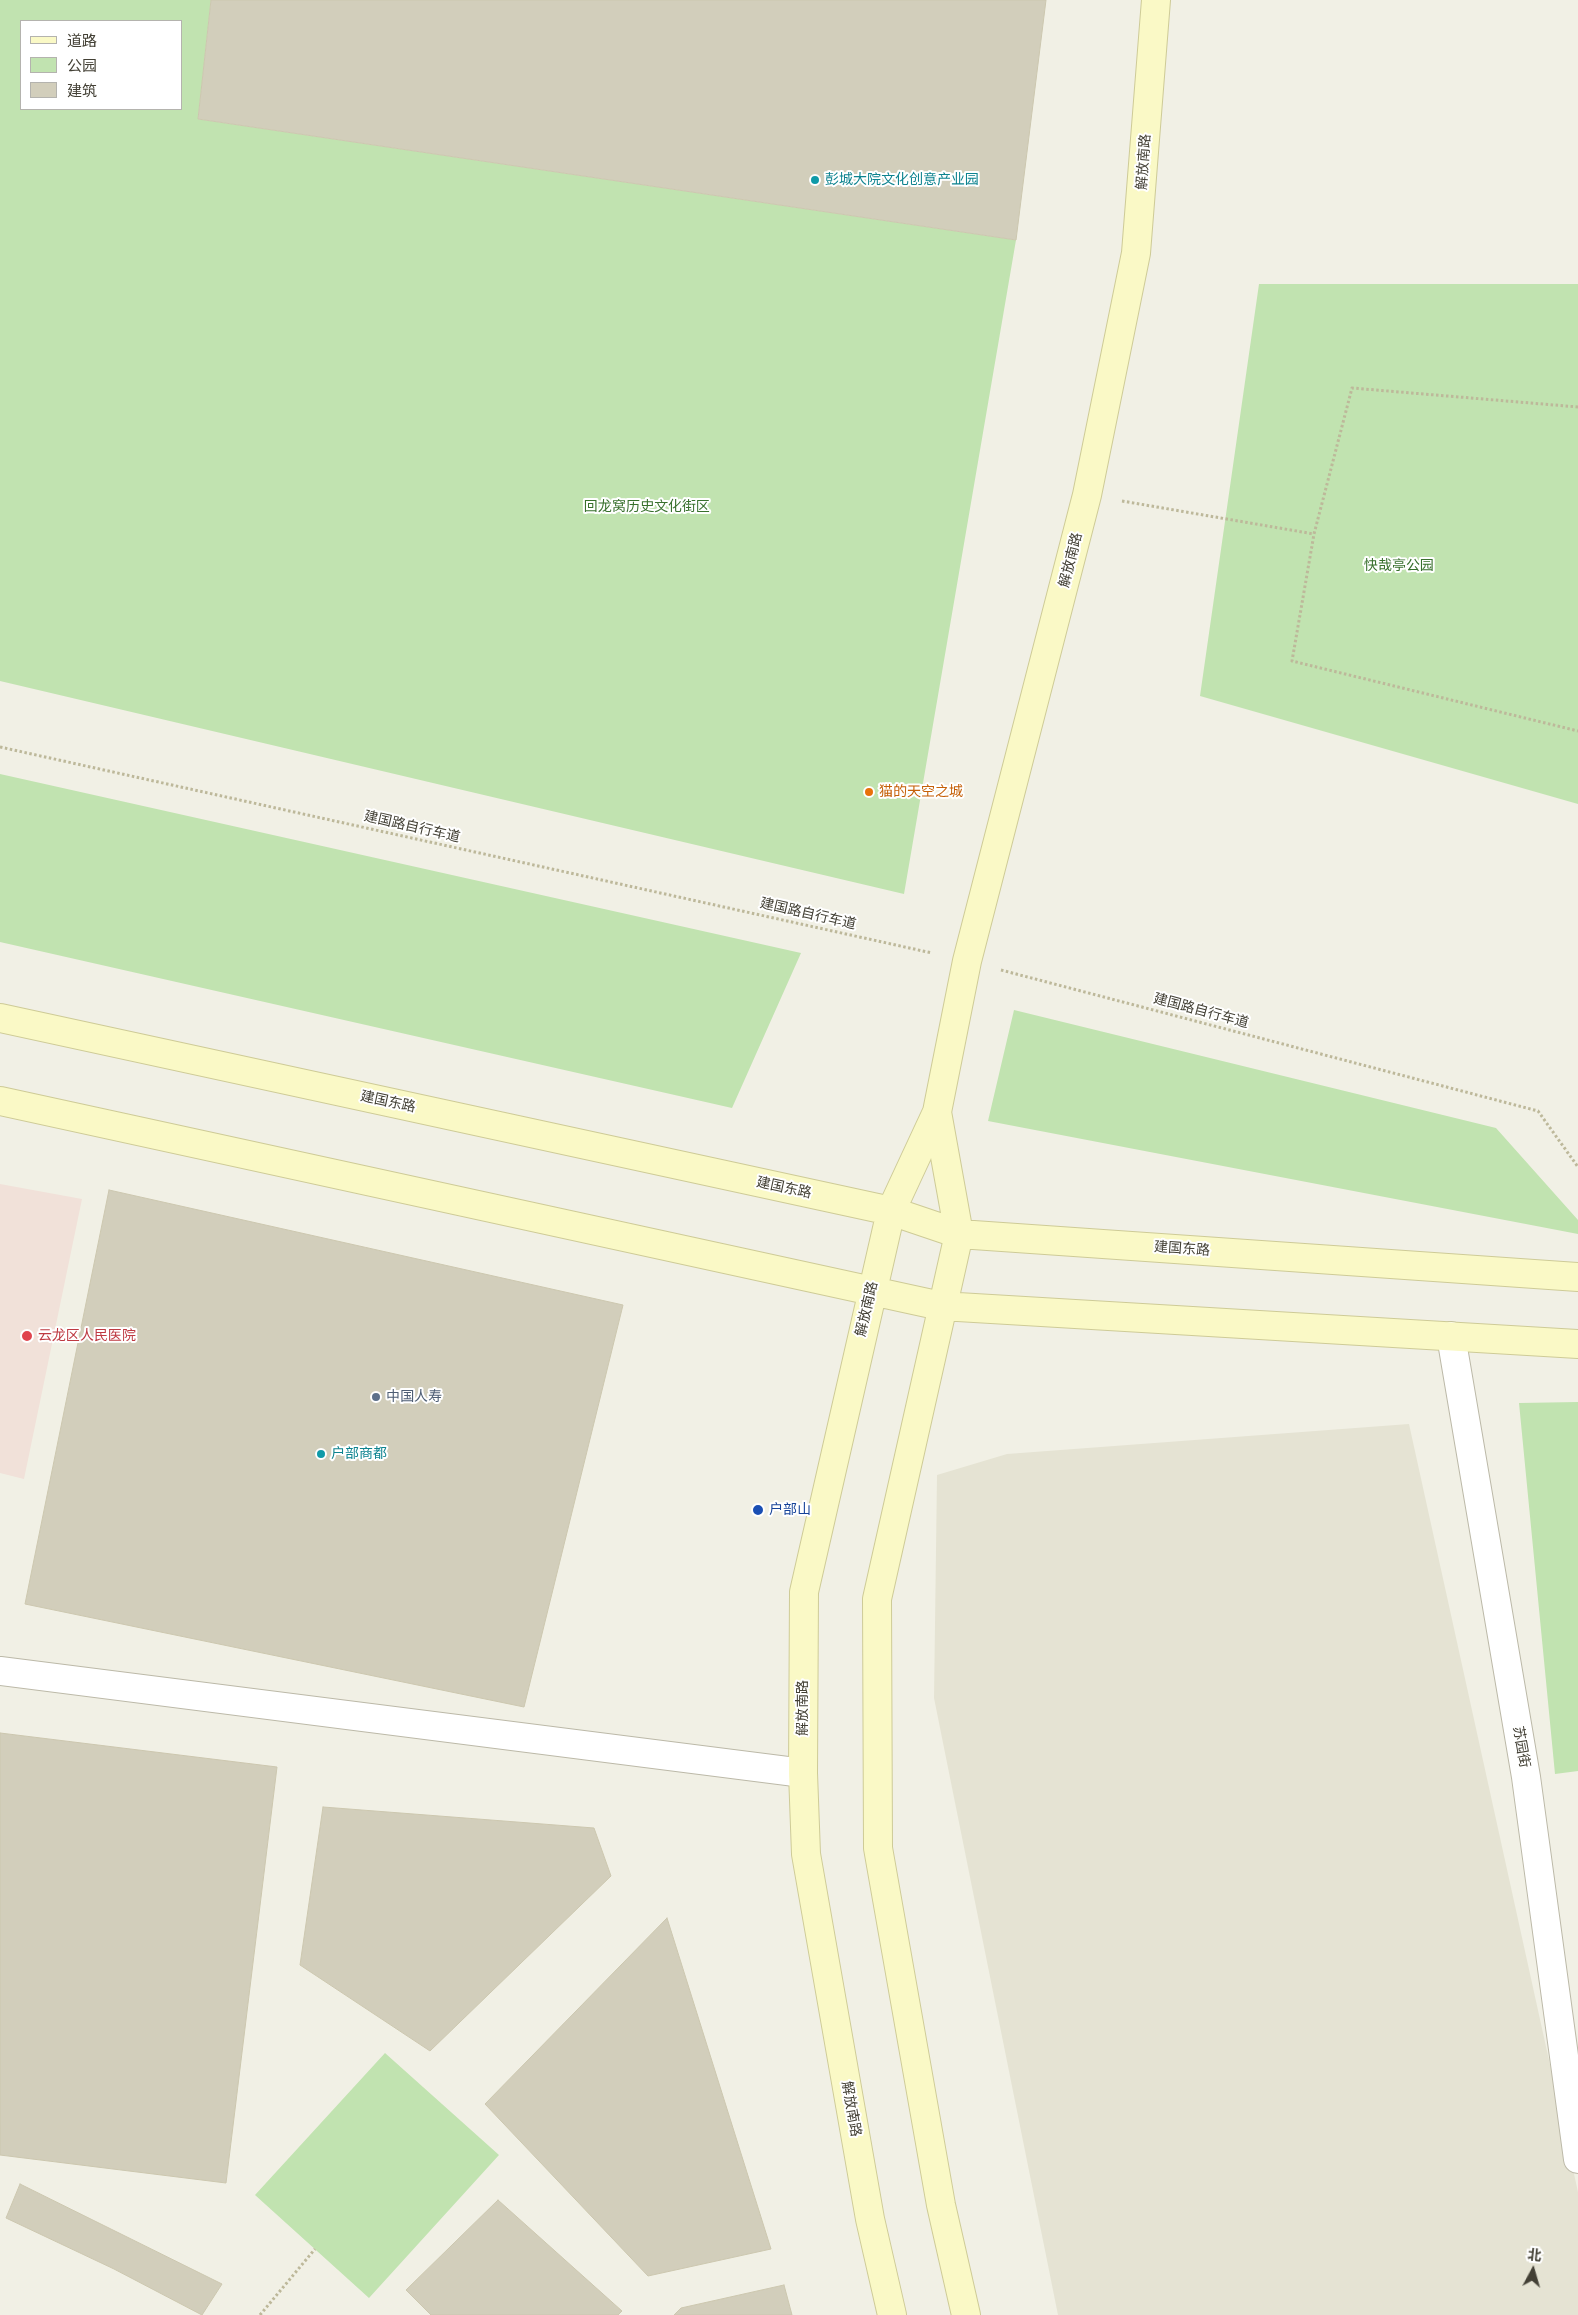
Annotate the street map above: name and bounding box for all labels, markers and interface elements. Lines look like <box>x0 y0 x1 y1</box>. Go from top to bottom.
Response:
legend <box>20 20 182 110</box>
text: 道路 <box>67 31 97 50</box>
text: 公园 <box>67 56 97 75</box>
text: 建筑 <box>67 81 97 100</box>
street label: 解放南路 <box>1134 133 1154 191</box>
place label: 彭城大院文化创意产业园 <box>825 172 979 188</box>
marker: 彭城大院文化创意产业园 <box>809 174 821 186</box>
park label: 回龙窝历史文化街区 <box>584 499 710 515</box>
street label: 解放南路 <box>1056 531 1086 589</box>
park label: 快哉亭公园 <box>1364 558 1434 574</box>
place label: 猫的天空之城 <box>879 784 963 800</box>
marker: 猫的天空之城 <box>863 786 875 798</box>
street label: 建国路自行车道 <box>362 808 462 846</box>
street label: 建国路自行车道 <box>758 895 858 933</box>
street label: 建国路自行车道 <box>1151 990 1251 1032</box>
street label: 建国东路 <box>359 1088 417 1116</box>
street label: 建国东路 <box>755 1174 813 1202</box>
street label: 建国东路 <box>1153 1239 1211 1259</box>
street label: 解放南路 <box>853 1280 881 1338</box>
place label: 云龙区人民医院 <box>38 1328 136 1344</box>
marker: 云龙区人民医院 <box>20 1329 34 1343</box>
place label: 中国人寿 <box>386 1389 442 1405</box>
marker: 中国人寿 <box>370 1391 382 1403</box>
place label: 户部商都 <box>331 1446 387 1462</box>
marker: 户部商都 <box>315 1448 327 1460</box>
place label: 户部山 <box>769 1502 811 1518</box>
marker: 户部山 <box>751 1503 765 1517</box>
street label: 解放南路 <box>795 1680 811 1736</box>
street label: 苏园街 <box>1509 1725 1533 1769</box>
street label: 解放南路 <box>838 2080 864 2138</box>
north arrow <box>1508 2245 1558 2295</box>
text: 北 <box>1527 2245 1542 2265</box>

